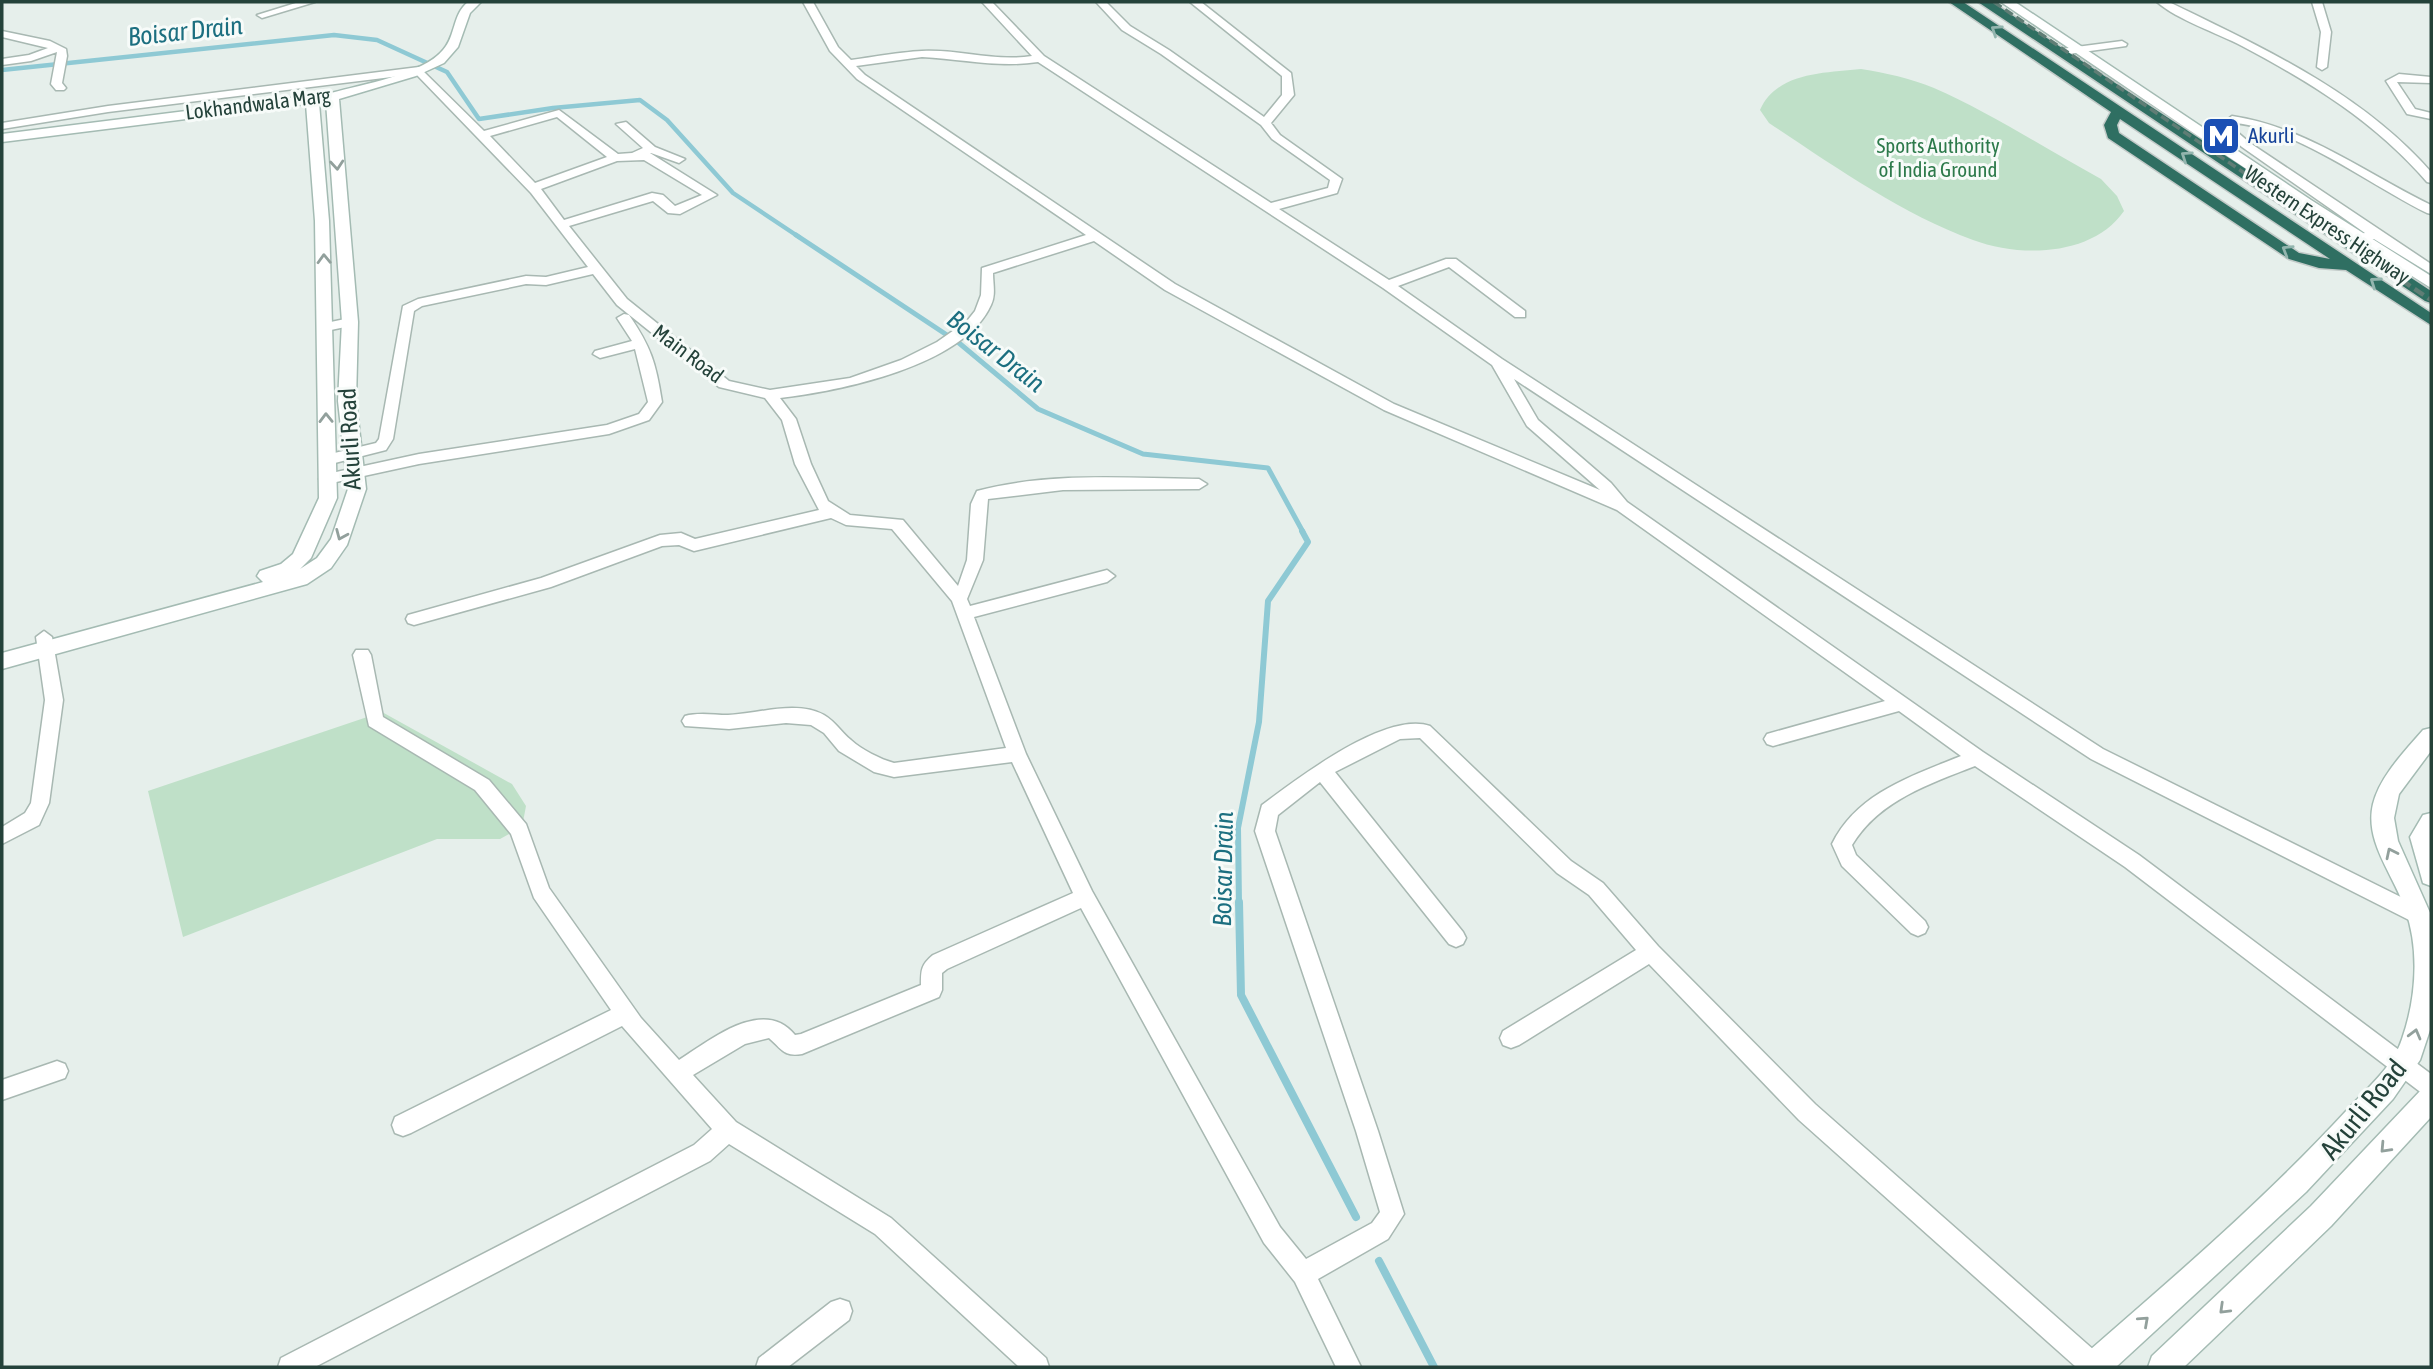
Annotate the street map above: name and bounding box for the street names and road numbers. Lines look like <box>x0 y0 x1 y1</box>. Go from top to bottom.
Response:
street label: Lokhandwala Marg <box>184 82 332 124</box>
street label: Western Express Highway <box>2240 160 2415 289</box>
street label: Main Road <box>649 319 728 387</box>
street label: Akurli Road <box>333 387 366 491</box>
street label: Akurli Road <box>2313 1053 2413 1165</box>

